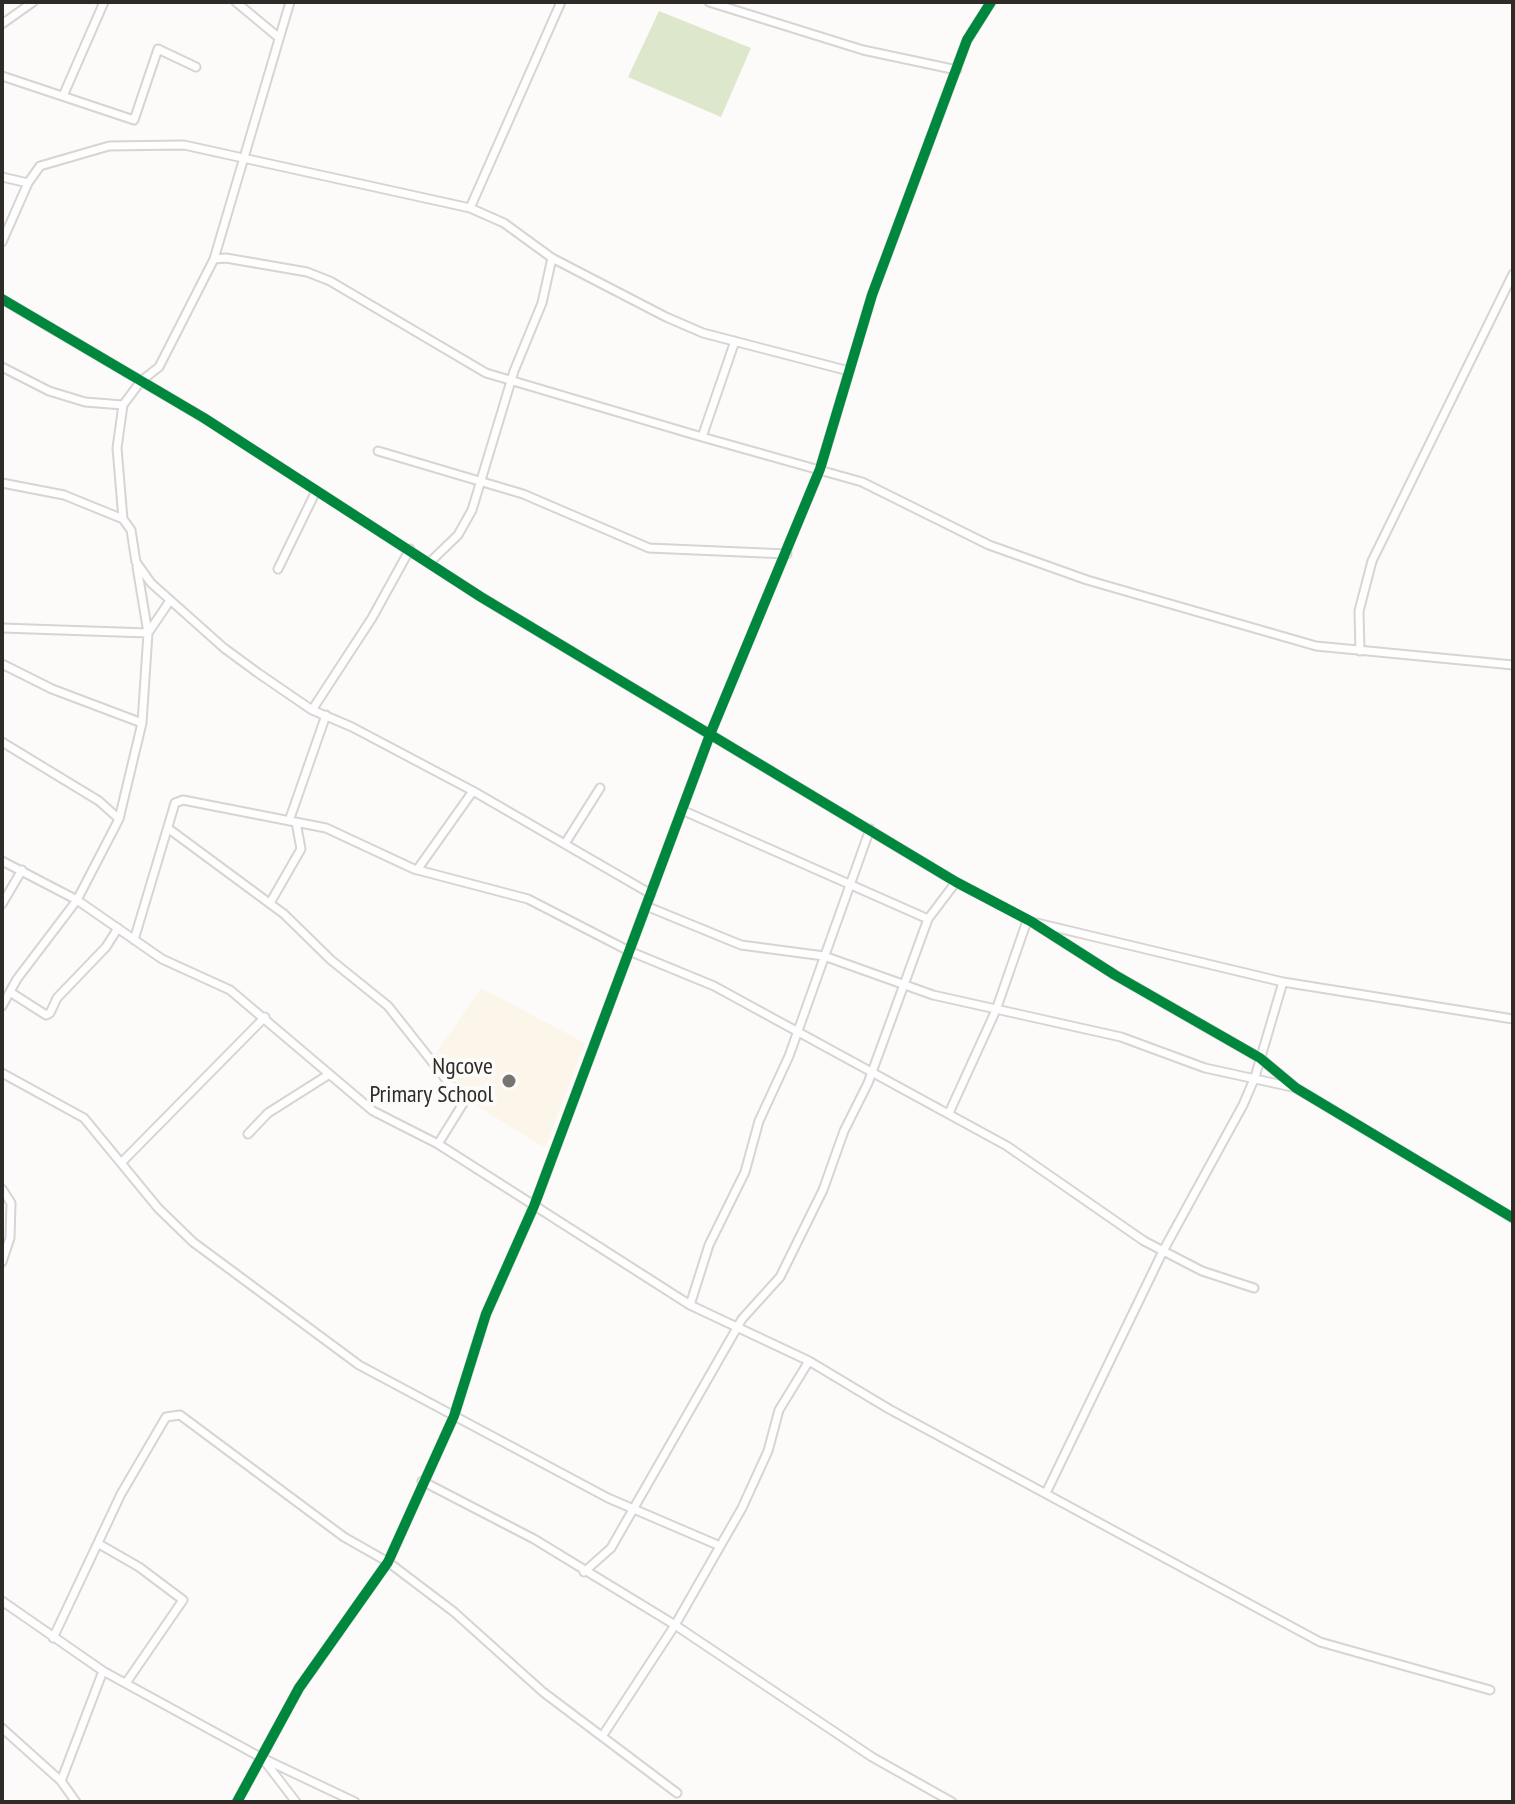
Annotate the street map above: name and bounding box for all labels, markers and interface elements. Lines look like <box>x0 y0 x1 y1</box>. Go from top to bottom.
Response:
place label: Ngcove Primary School <box>369 1053 493 1109</box>
marker: Ngcove Primary School <box>500 1072 518 1090</box>

